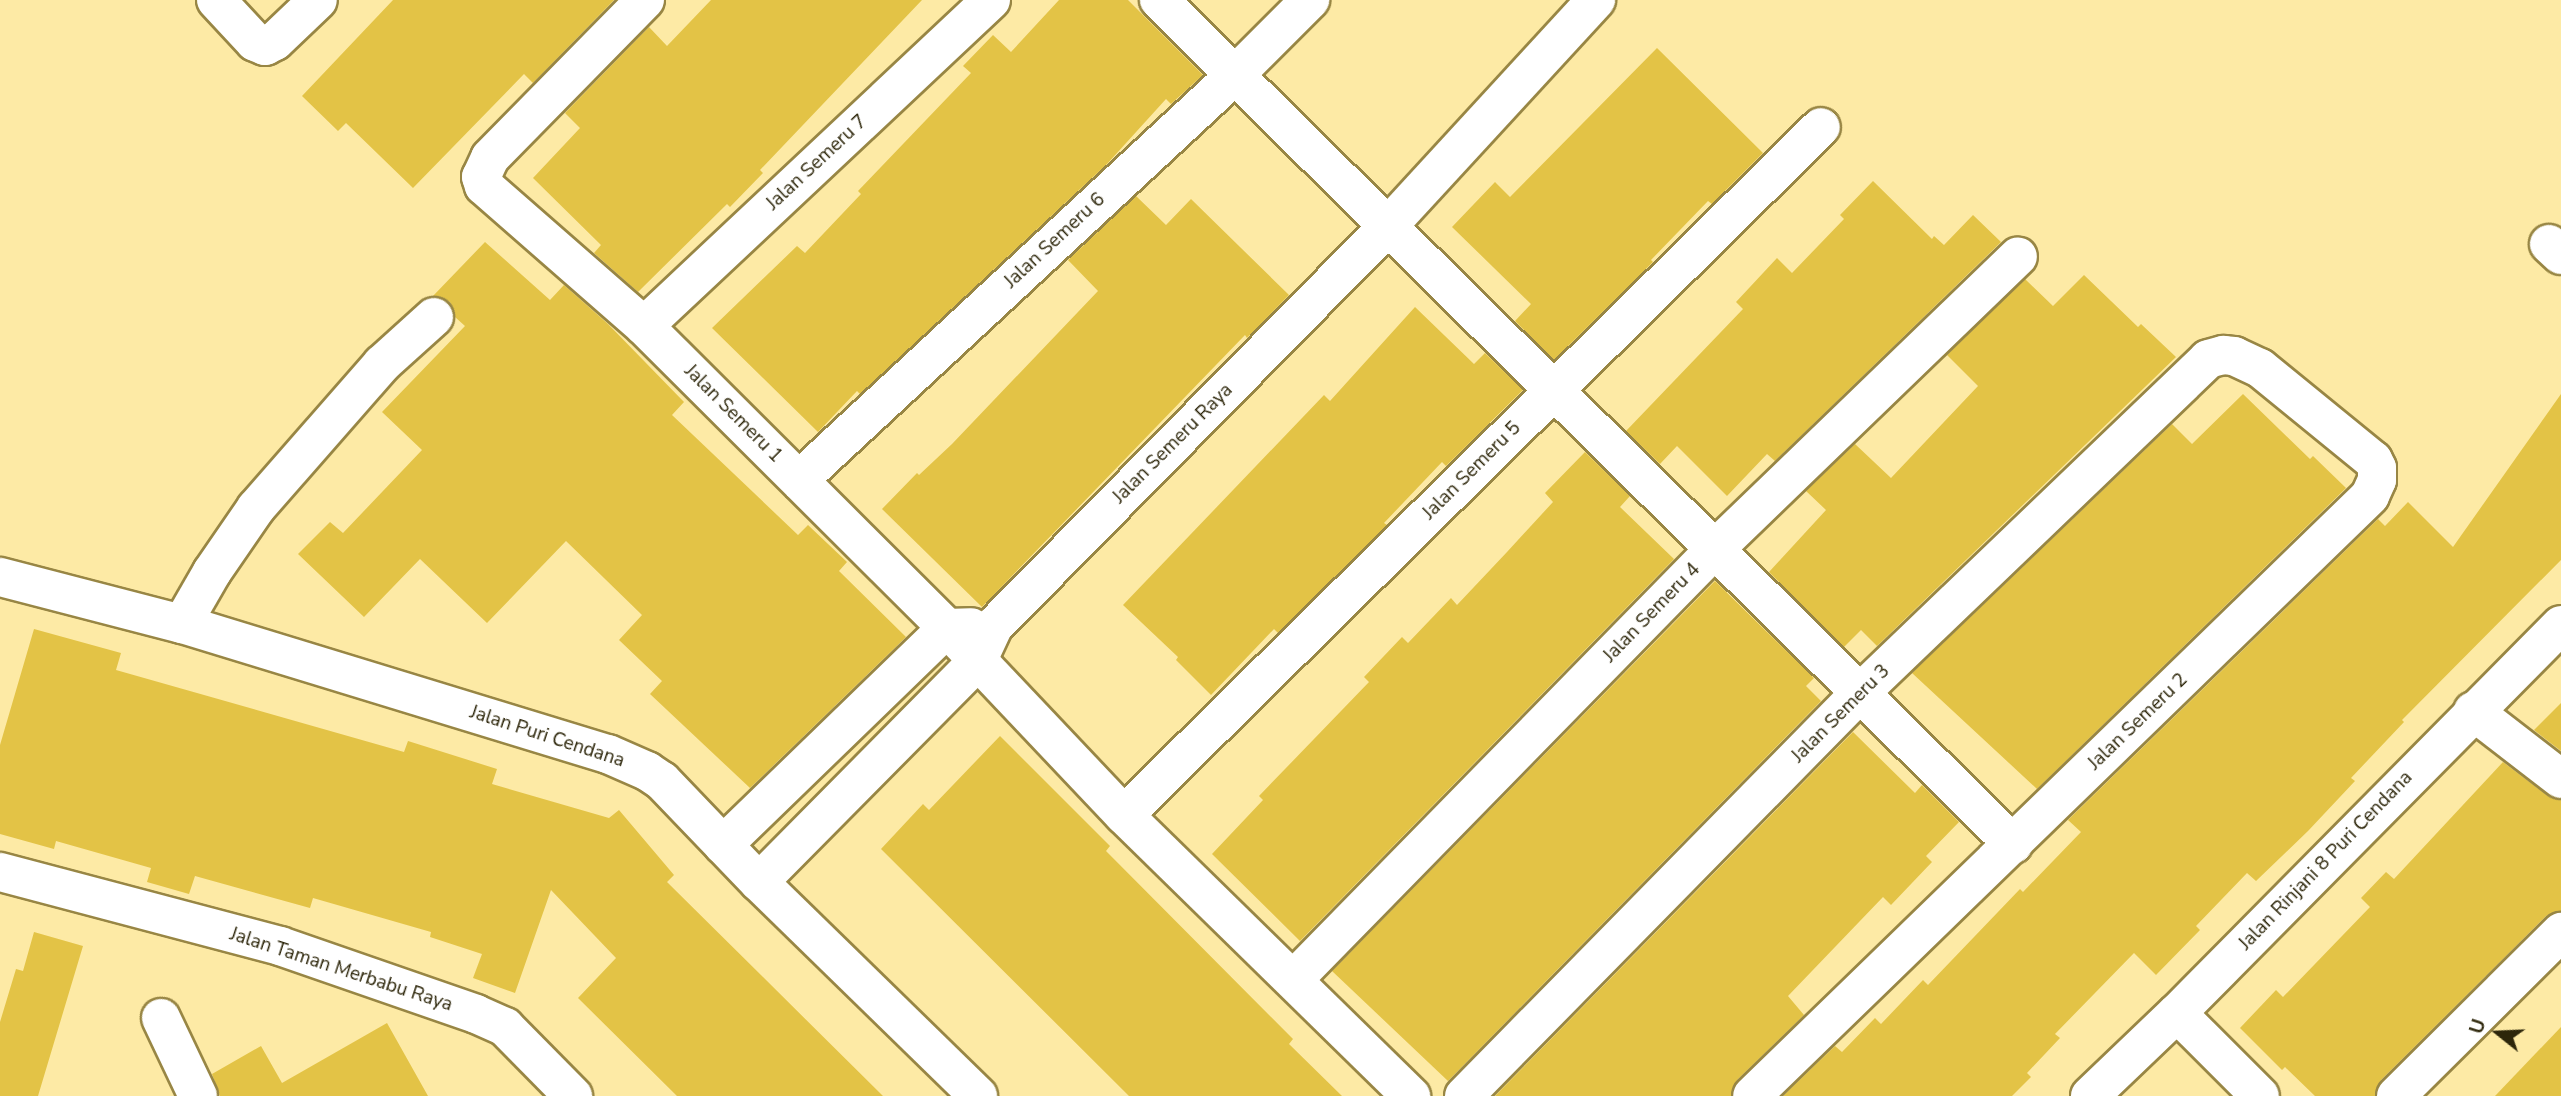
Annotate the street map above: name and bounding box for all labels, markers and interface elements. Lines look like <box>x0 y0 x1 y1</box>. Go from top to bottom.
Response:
street label: Jalan Semeru 7 <box>762 111 872 215</box>
street label: Jalan Semeru 6 <box>1000 189 1110 293</box>
street label: Jalan Semeru 1 <box>679 360 787 468</box>
street label: Jalan Semeru Raya <box>1108 379 1238 509</box>
street label: Jalan Semeru 5 <box>1418 417 1526 525</box>
street label: Jalan Semeru 4 <box>1599 559 1705 667</box>
street label: Jalan Semeru 3 <box>1787 660 1895 768</box>
street label: Jalan Semeru 2 <box>2084 669 2192 775</box>
street label: Jalan Puri Cendana <box>467 701 627 773</box>
street label: Jalan Rinjani 8 Puri Cendana <box>2234 767 2418 955</box>
street label: Jalan Taman Merbabu Raya <box>227 923 455 1017</box>
north arrow <box>2463 998 2533 1068</box>
text: U <box>2463 1016 2493 1037</box>

